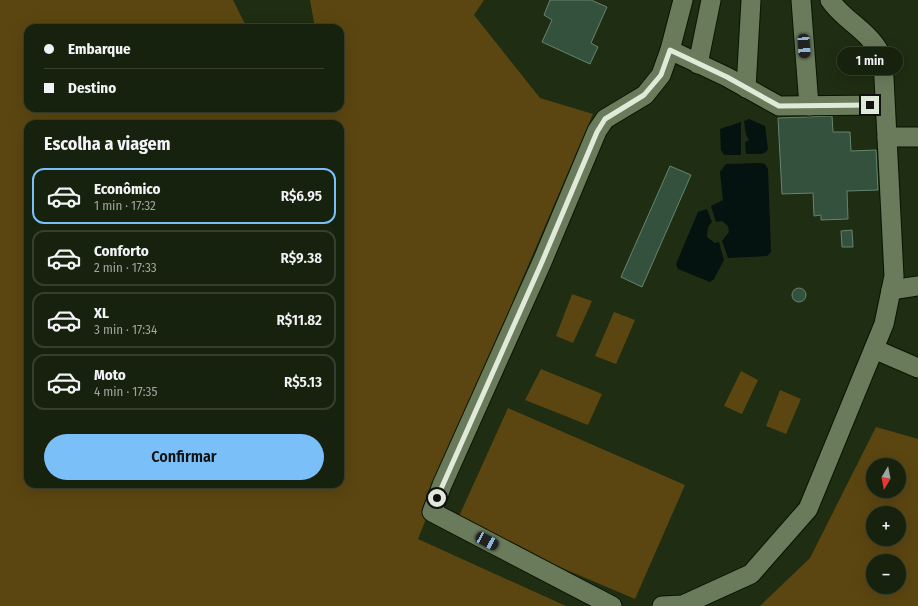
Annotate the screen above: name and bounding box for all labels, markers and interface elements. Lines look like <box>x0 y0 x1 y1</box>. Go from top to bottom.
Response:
car <box>797 34 811 58</box>
text: Embarque <box>68 40 131 58</box>
callout: 1 min <box>837 47 903 75</box>
text: 1 min <box>856 53 884 68</box>
text: Destino <box>68 79 116 97</box>
route end <box>861 96 879 114</box>
text: Escolha a viagem <box>44 133 170 155</box>
icon: car <box>46 178 82 214</box>
text: Econômico <box>94 180 161 198</box>
text: R$6.95 <box>281 187 322 205</box>
text: 1 min · 17:32 <box>94 198 156 213</box>
icon: car <box>46 240 82 276</box>
text: Conforto <box>94 242 149 260</box>
text: R$9.38 <box>280 249 322 267</box>
text: 2 min · 17:33 <box>94 260 157 275</box>
icon: car <box>46 302 82 338</box>
text: XL <box>94 304 109 322</box>
text: R$11.82 <box>277 311 322 329</box>
text: 3 min · 17:34 <box>94 322 157 337</box>
icon: car <box>46 364 82 400</box>
text: Moto <box>94 366 126 384</box>
text: R$5.13 <box>284 373 322 391</box>
text: 4 min · 17:35 <box>94 384 157 399</box>
button: Confirmar <box>44 434 324 480</box>
north arrow <box>866 458 906 498</box>
map controls <box>866 458 906 594</box>
route start <box>428 489 446 507</box>
button: + <box>866 506 906 546</box>
car <box>474 530 500 552</box>
button: − <box>866 554 906 594</box>

